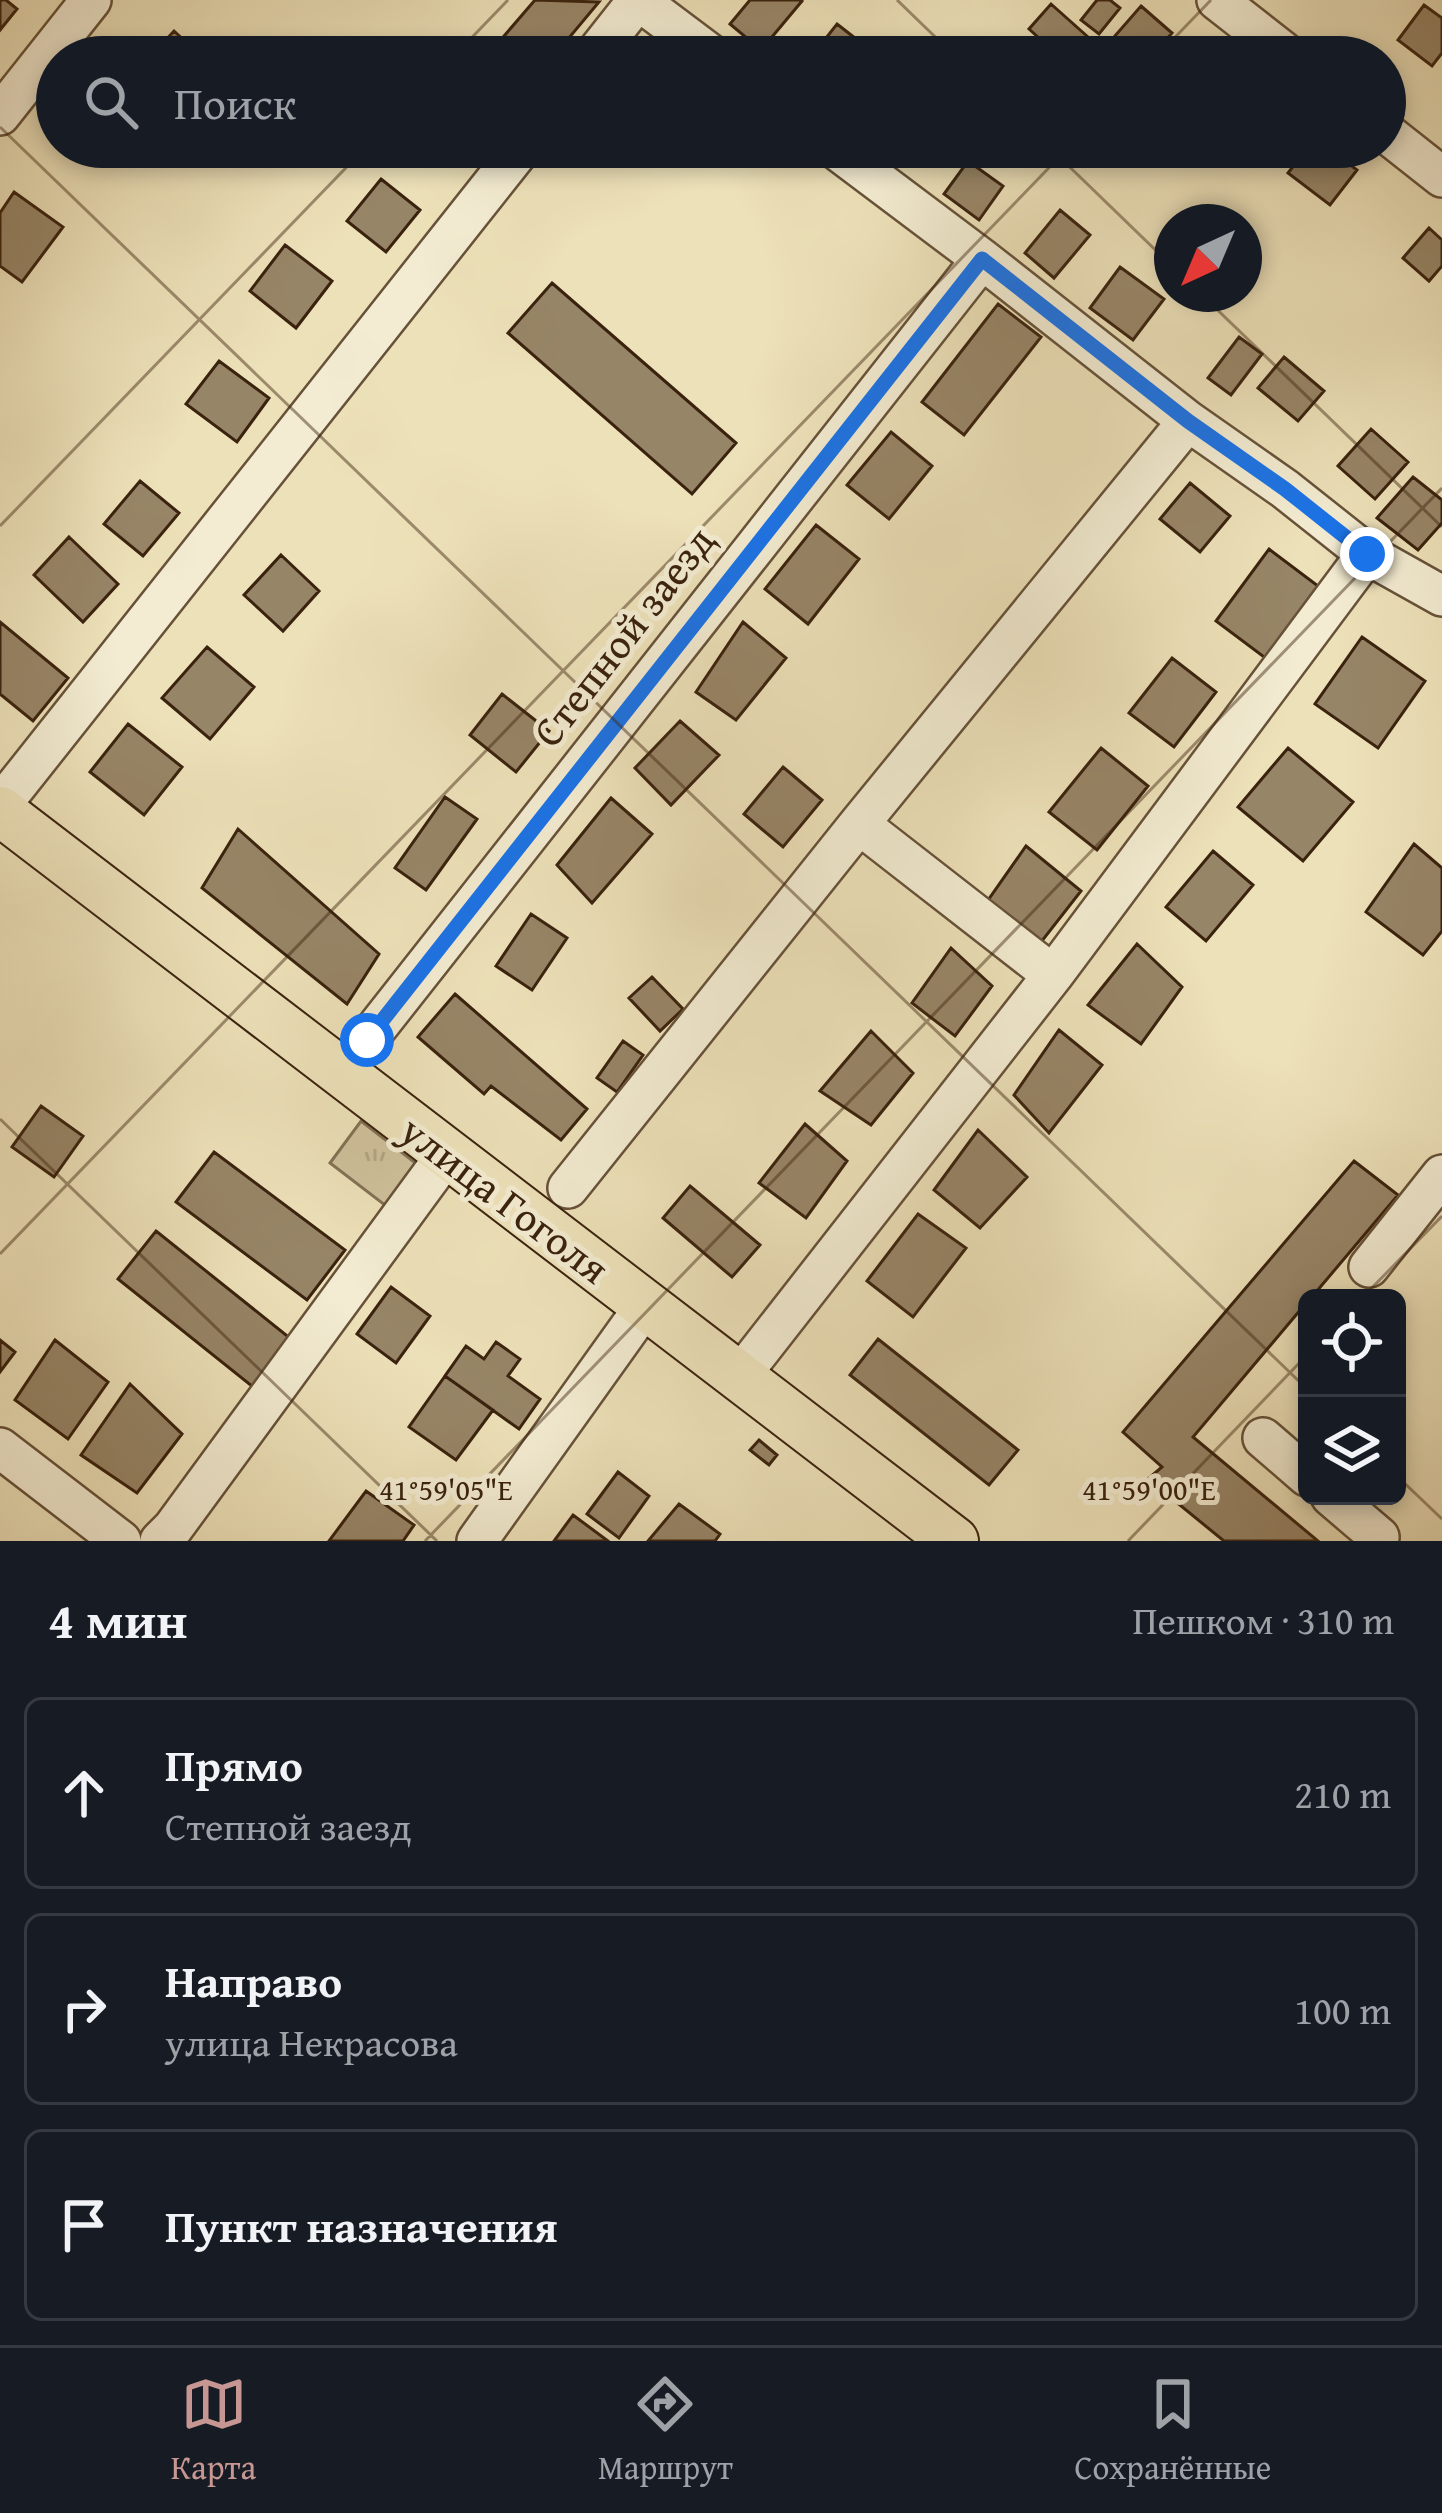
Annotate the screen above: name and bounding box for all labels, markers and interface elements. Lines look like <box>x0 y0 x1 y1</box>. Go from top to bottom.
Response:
search box <box>36 36 1406 168</box>
icon: search <box>78 69 144 135</box>
text: Поиск <box>174 70 296 135</box>
north arrow <box>1154 204 1262 312</box>
street label: Степной заезд <box>517 512 728 759</box>
route end <box>1340 527 1394 581</box>
route start <box>340 1013 394 1067</box>
street label: улица Гоголя <box>387 1099 623 1298</box>
map controls <box>1298 1289 1406 1505</box>
button: locate <box>1298 1289 1406 1397</box>
button: layers <box>1298 1397 1406 1505</box>
text: 41°59'05"E <box>379 1467 513 1511</box>
text: 41°59'00"E <box>1082 1467 1216 1511</box>
text: 4 мин <box>48 1582 187 1657</box>
text: Пешком · 310 m <box>1132 1591 1394 1648</box>
text: Прямо <box>165 1732 303 1797</box>
icon: ahead <box>51 1760 117 1826</box>
text: 210 m <box>1294 1765 1391 1822</box>
text: Степной заезд <box>165 1797 412 1854</box>
text: Направо <box>165 1948 342 2013</box>
icon: right <box>51 1976 117 2042</box>
text: 100 m <box>1294 1981 1391 2038</box>
text: улица Некрасова <box>165 2013 458 2070</box>
icon: arrive <box>51 2192 117 2258</box>
text: Пункт назначения <box>165 2193 558 2258</box>
tab: Карта <box>171 2371 256 2491</box>
tab: Маршрут <box>598 2371 733 2491</box>
tab: Сохранённые <box>1075 2371 1271 2491</box>

